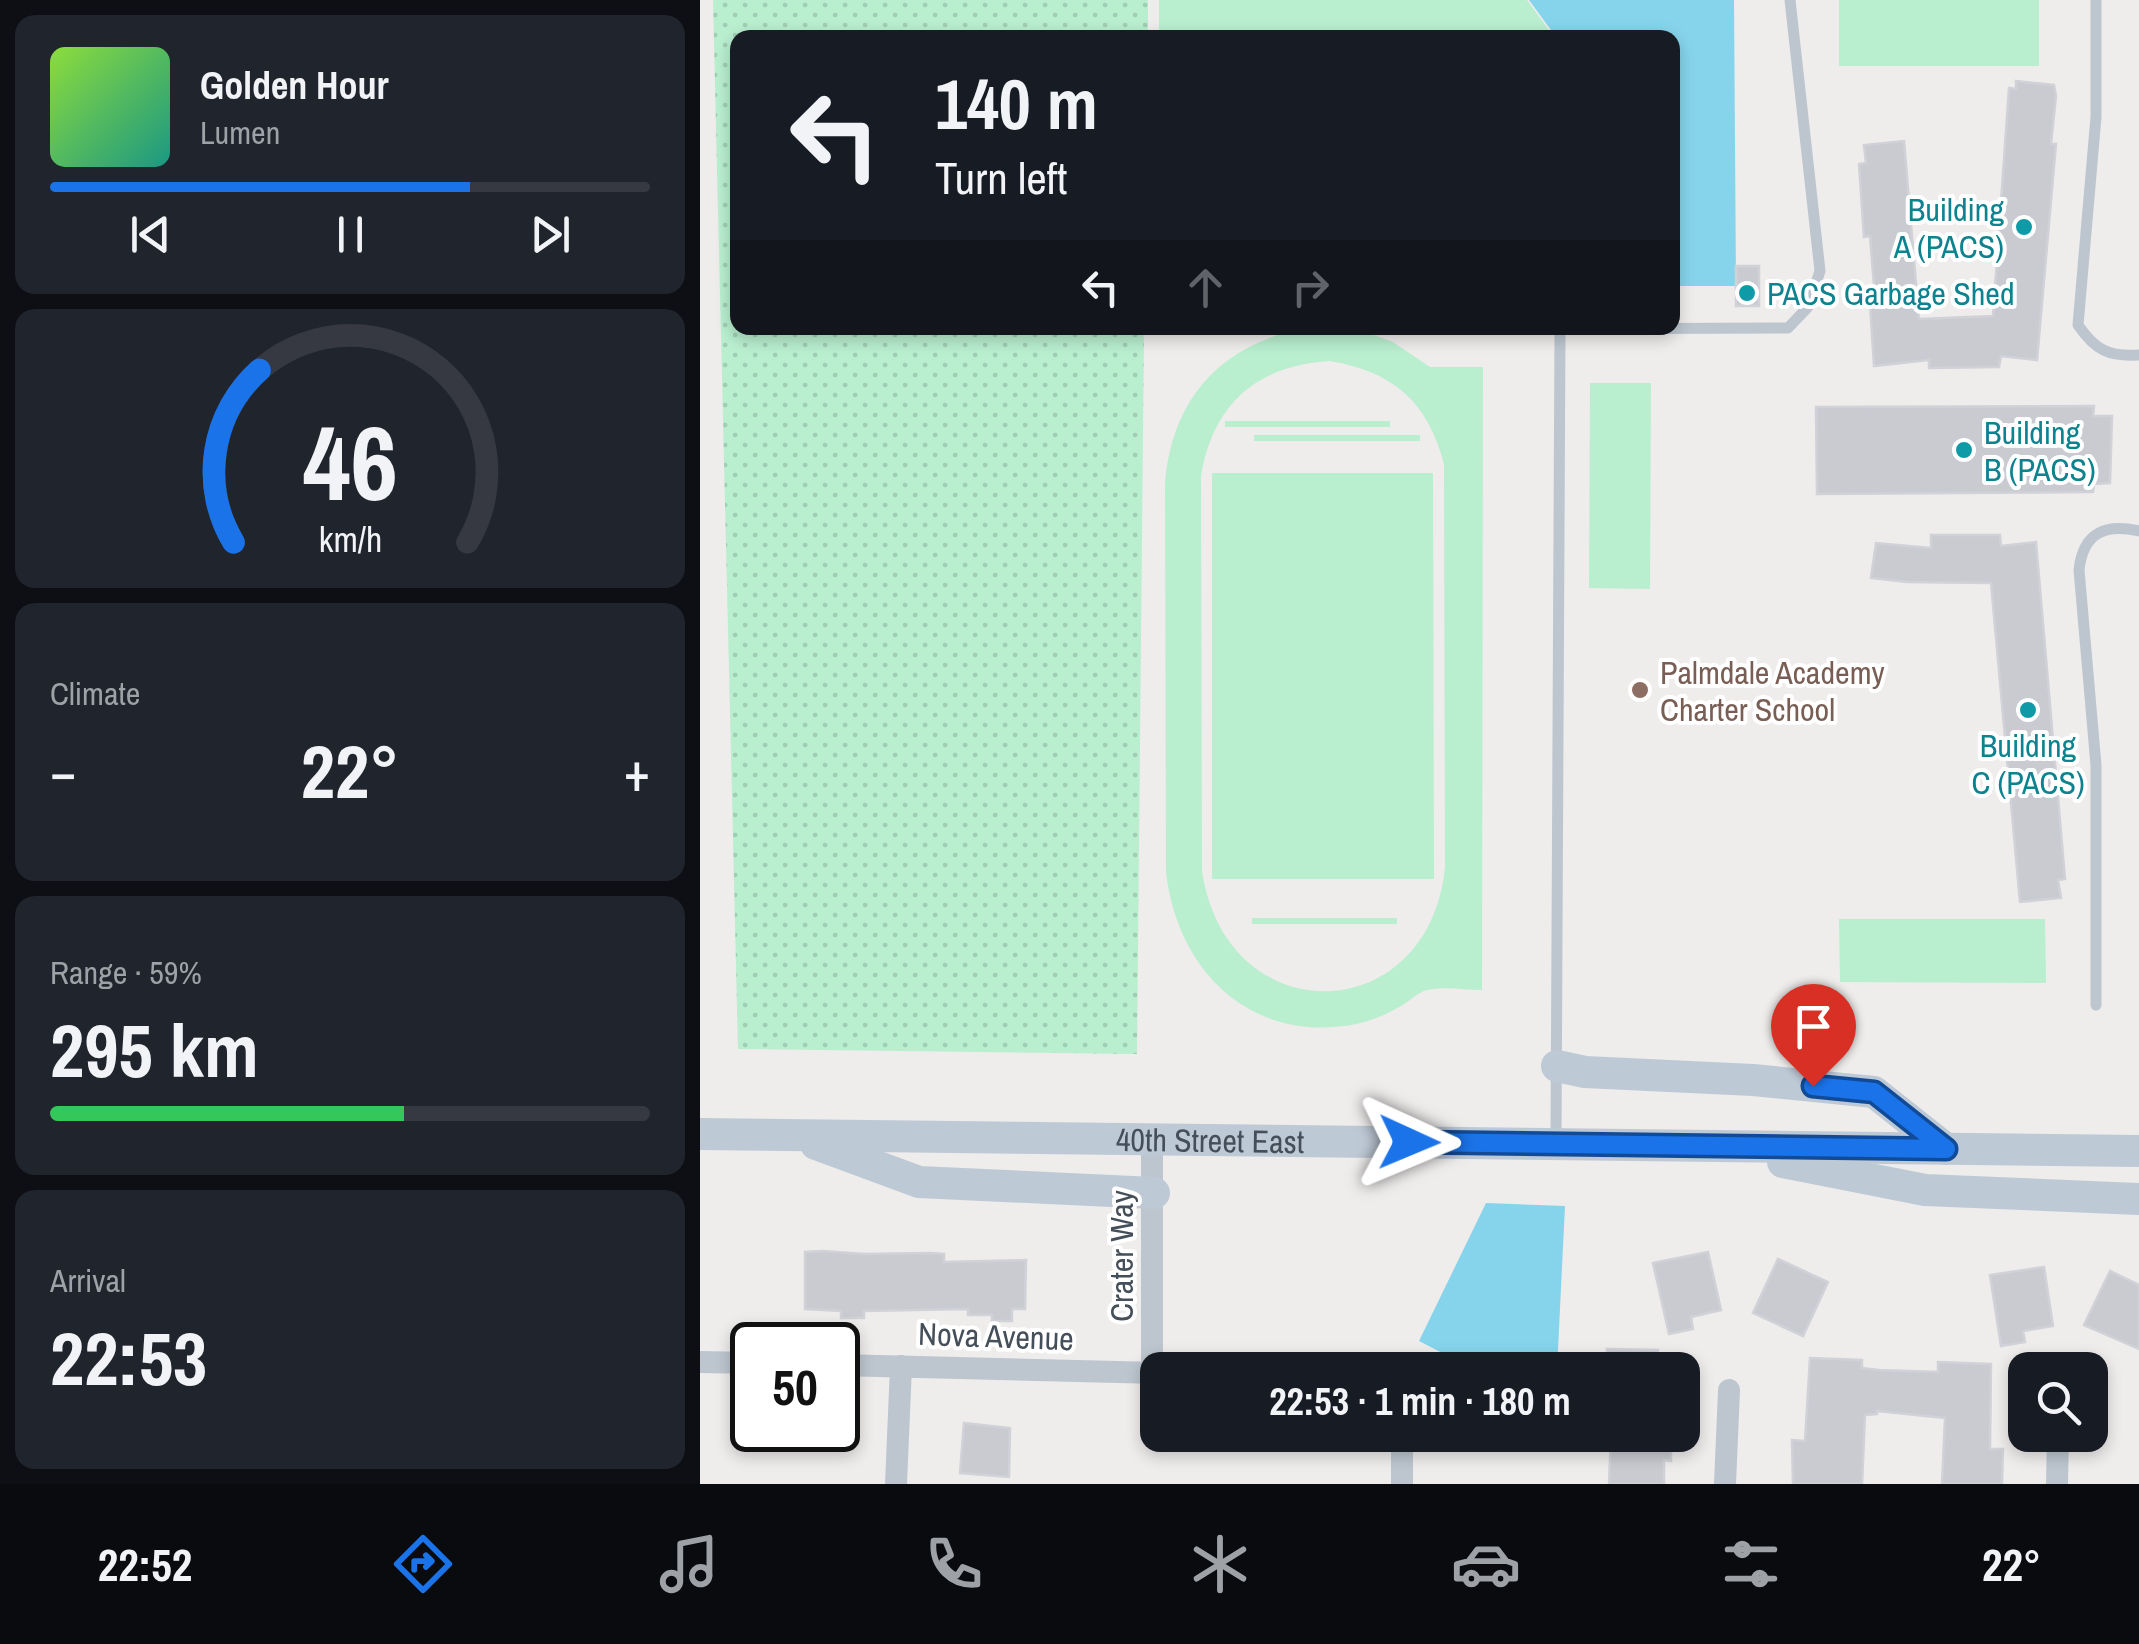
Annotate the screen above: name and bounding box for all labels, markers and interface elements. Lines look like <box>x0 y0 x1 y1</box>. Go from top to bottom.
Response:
text: 140 m <box>935 57 1098 151</box>
text: Golden Hour <box>200 60 389 111</box>
icon: left <box>770 70 900 200</box>
text: Lumen <box>200 111 280 154</box>
text: Turn left <box>935 147 1067 208</box>
place label: Building A (PACS) <box>1893 188 2004 268</box>
icon: previous <box>123 207 178 262</box>
icon: pause <box>323 207 378 262</box>
icon: next <box>523 207 578 262</box>
marker: Building A (PACS) <box>2013 216 2035 238</box>
icon: left <box>1073 260 1128 315</box>
icon: ahead <box>1178 260 1233 315</box>
icon: right <box>1283 260 1338 315</box>
place label: PACS Garbage Shed <box>1767 272 2015 315</box>
marker: PACS Garbage Shed <box>1736 282 1758 304</box>
text: 46 <box>303 392 397 532</box>
place label: Building B (PACS) <box>1984 411 2096 491</box>
marker: Building B (PACS) <box>1953 439 1975 461</box>
text: km/h <box>318 515 382 563</box>
place label: Palmdale Academy Charter School <box>1660 651 1885 731</box>
text: Climate <box>50 672 140 715</box>
marker: Palmdale Academy Charter School <box>1629 679 1651 701</box>
marker: Building C (PACS) <box>2017 699 2039 721</box>
text: 22° <box>301 720 399 821</box>
place label: Building C (PACS) <box>1971 724 2085 804</box>
text: − <box>50 734 76 808</box>
text: + <box>624 734 650 808</box>
text: Range · 59% <box>50 951 202 994</box>
pin <box>1771 984 1856 1087</box>
text: 295 km <box>50 999 259 1100</box>
icon: arrive <box>1786 999 1841 1054</box>
position arrow <box>1357 1090 1461 1194</box>
street label: 40th Street East <box>1116 1117 1304 1163</box>
street label: Crater Way <box>1100 1190 1143 1322</box>
text: Arrival <box>50 1259 126 1302</box>
text: 22:53 <box>50 1307 207 1408</box>
street label: Nova Avenue <box>917 1312 1075 1360</box>
speed limit sign: 50 <box>730 1322 860 1452</box>
map controls <box>2008 1352 2108 1452</box>
button: search <box>2008 1352 2108 1452</box>
text: 22:53 · 1 min · 180 m <box>1269 1376 1571 1427</box>
icon: directions <box>388 1529 458 1599</box>
icon: music <box>654 1529 724 1599</box>
icon: phone <box>919 1529 989 1599</box>
icon: climate <box>1185 1529 1255 1599</box>
icon: car <box>1451 1529 1521 1599</box>
icon: filters <box>1716 1529 1786 1599</box>
text: 22:52 <box>98 1534 192 1595</box>
text: 22° <box>1982 1534 2041 1595</box>

